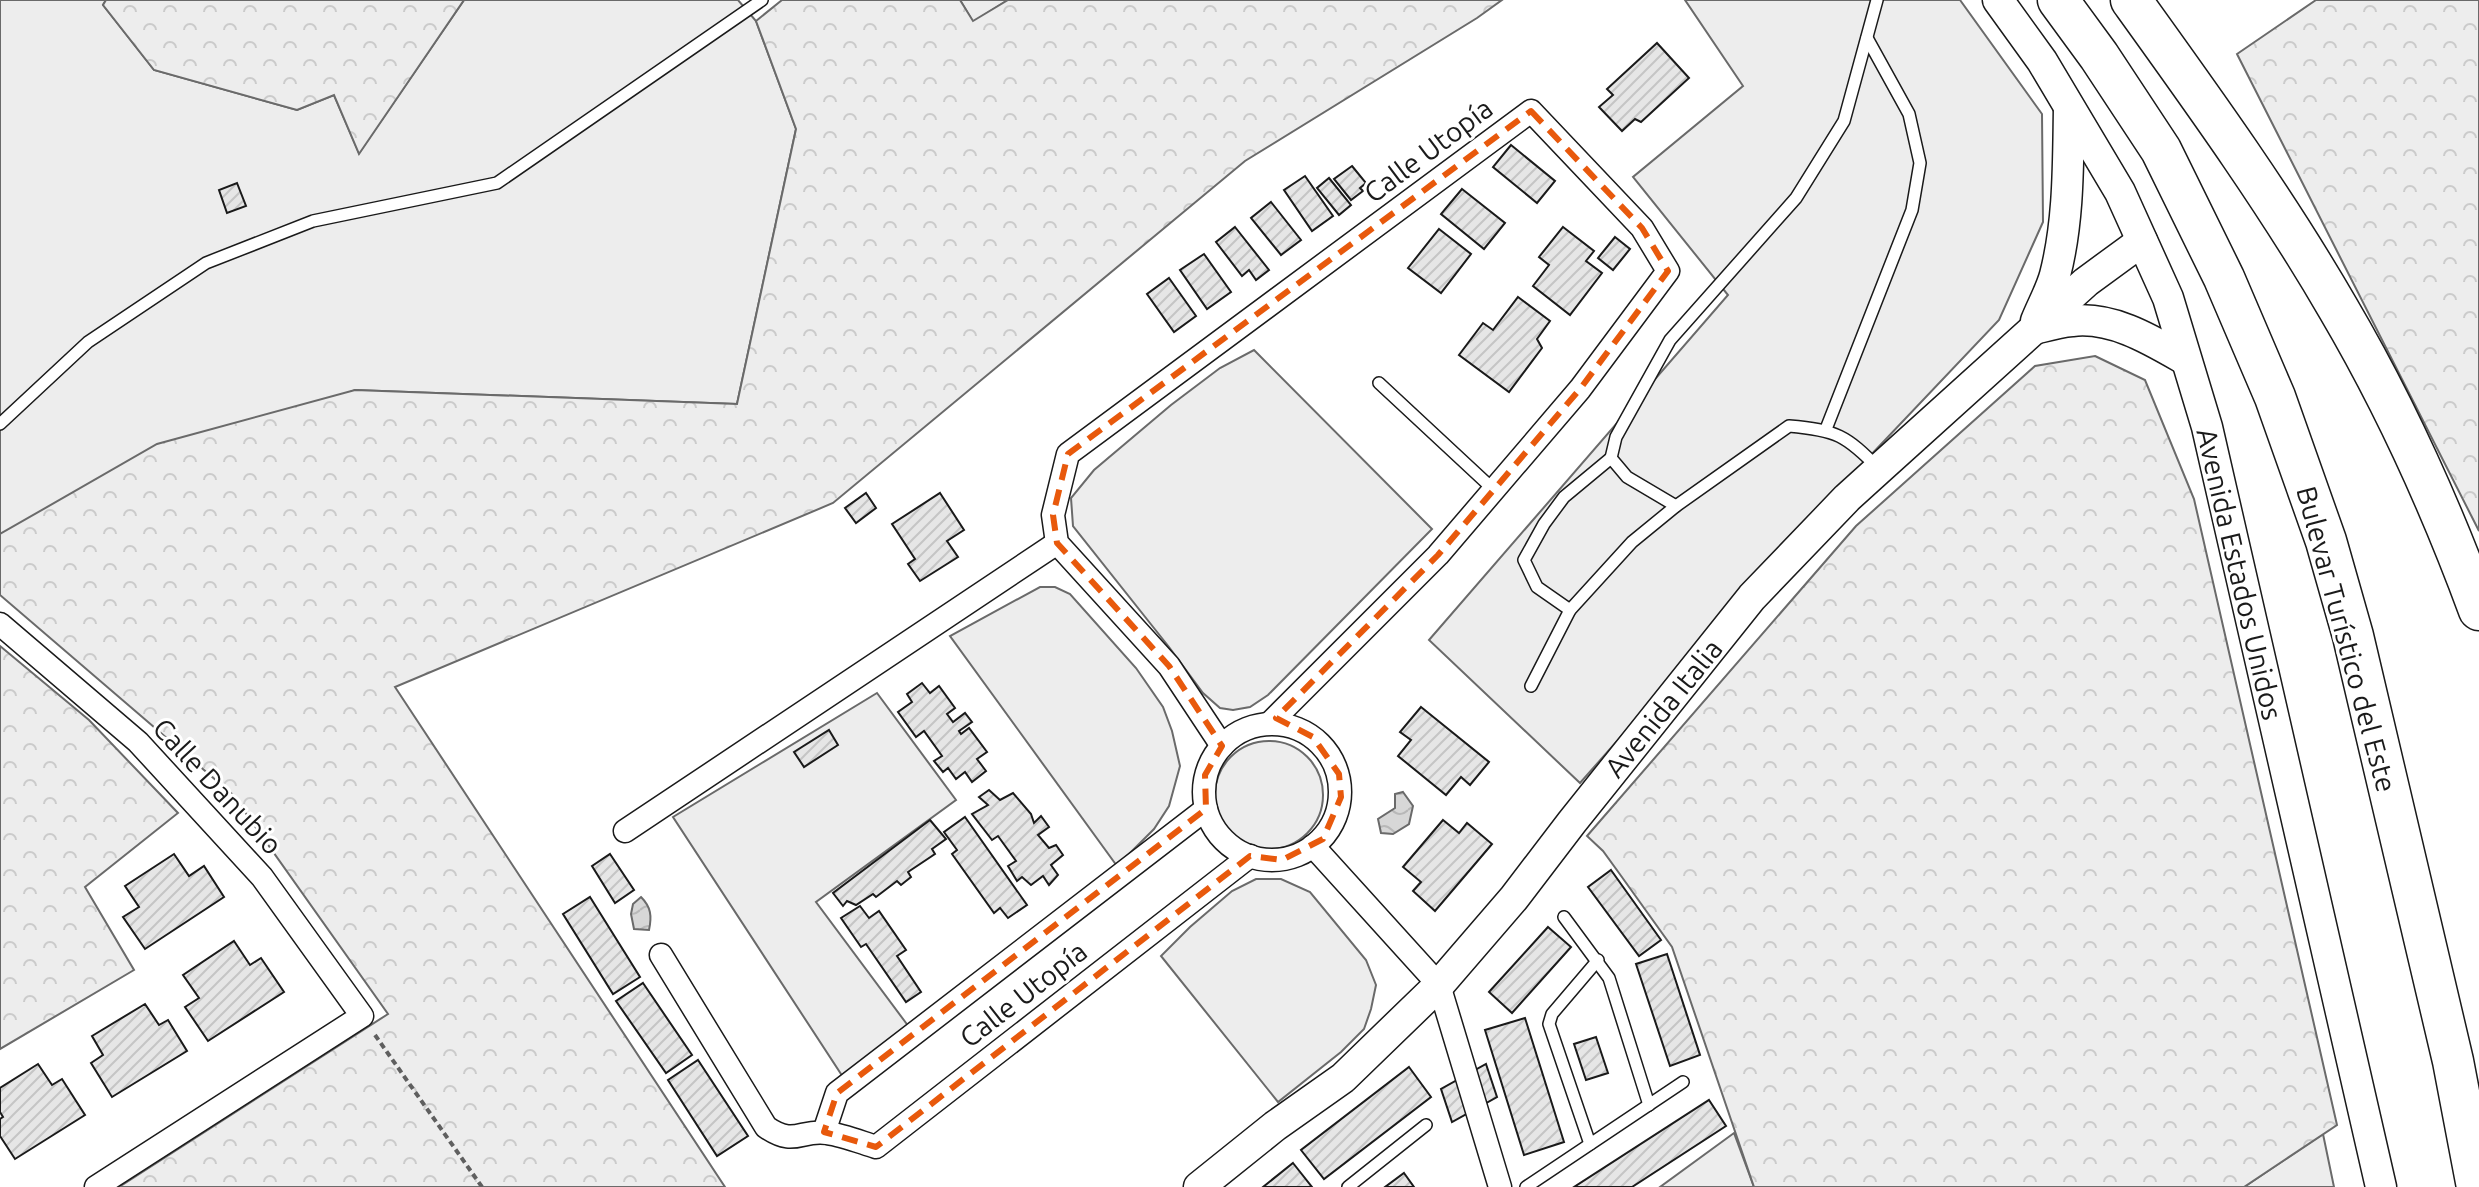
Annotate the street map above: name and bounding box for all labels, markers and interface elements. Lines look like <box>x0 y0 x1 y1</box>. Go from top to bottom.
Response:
street label: Calle Utopía <box>1358 92 1498 208</box>
street label: Avenida Estados Unidos <box>2191 425 2289 723</box>
street label: Bulevar Turístico del Este <box>2291 483 2403 795</box>
street label: Avenida Italia <box>1598 633 1728 783</box>
street label: Calle Danubio <box>147 712 289 860</box>
street label: Calle Utopía <box>954 935 1092 1053</box>

